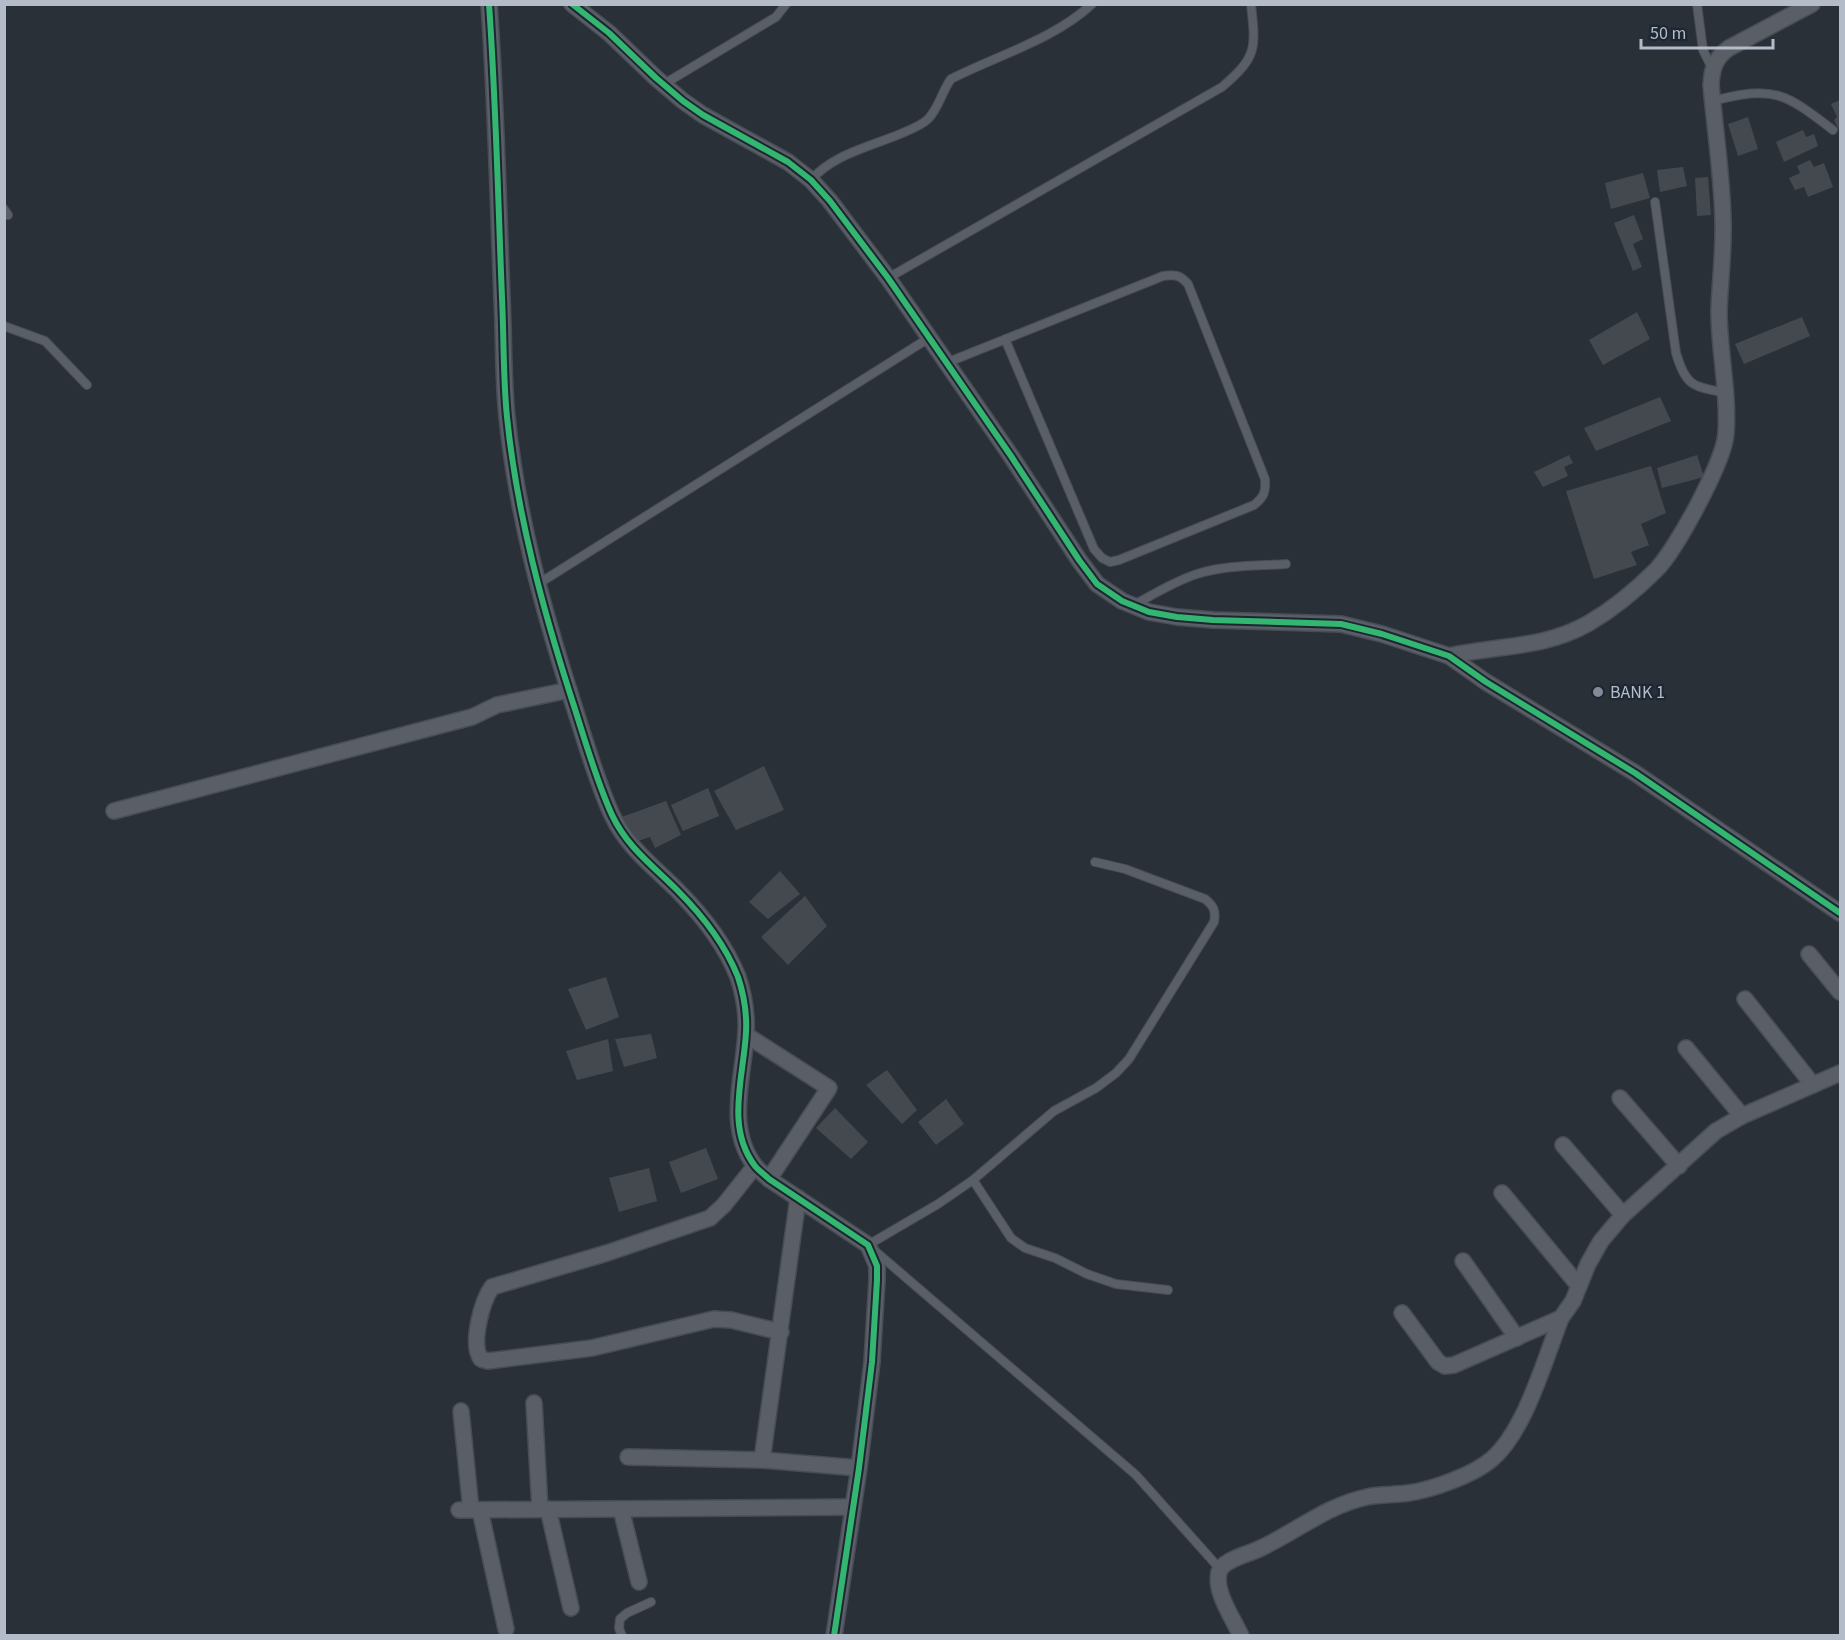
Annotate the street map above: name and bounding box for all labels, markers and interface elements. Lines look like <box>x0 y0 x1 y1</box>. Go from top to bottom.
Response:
scale bar <box>1641 12 1773 50</box>
text: 50 m <box>1650 21 1686 46</box>
place label: BANK 1 <box>1610 680 1665 705</box>
marker: BANK 1 <box>1591 685 1605 699</box>

